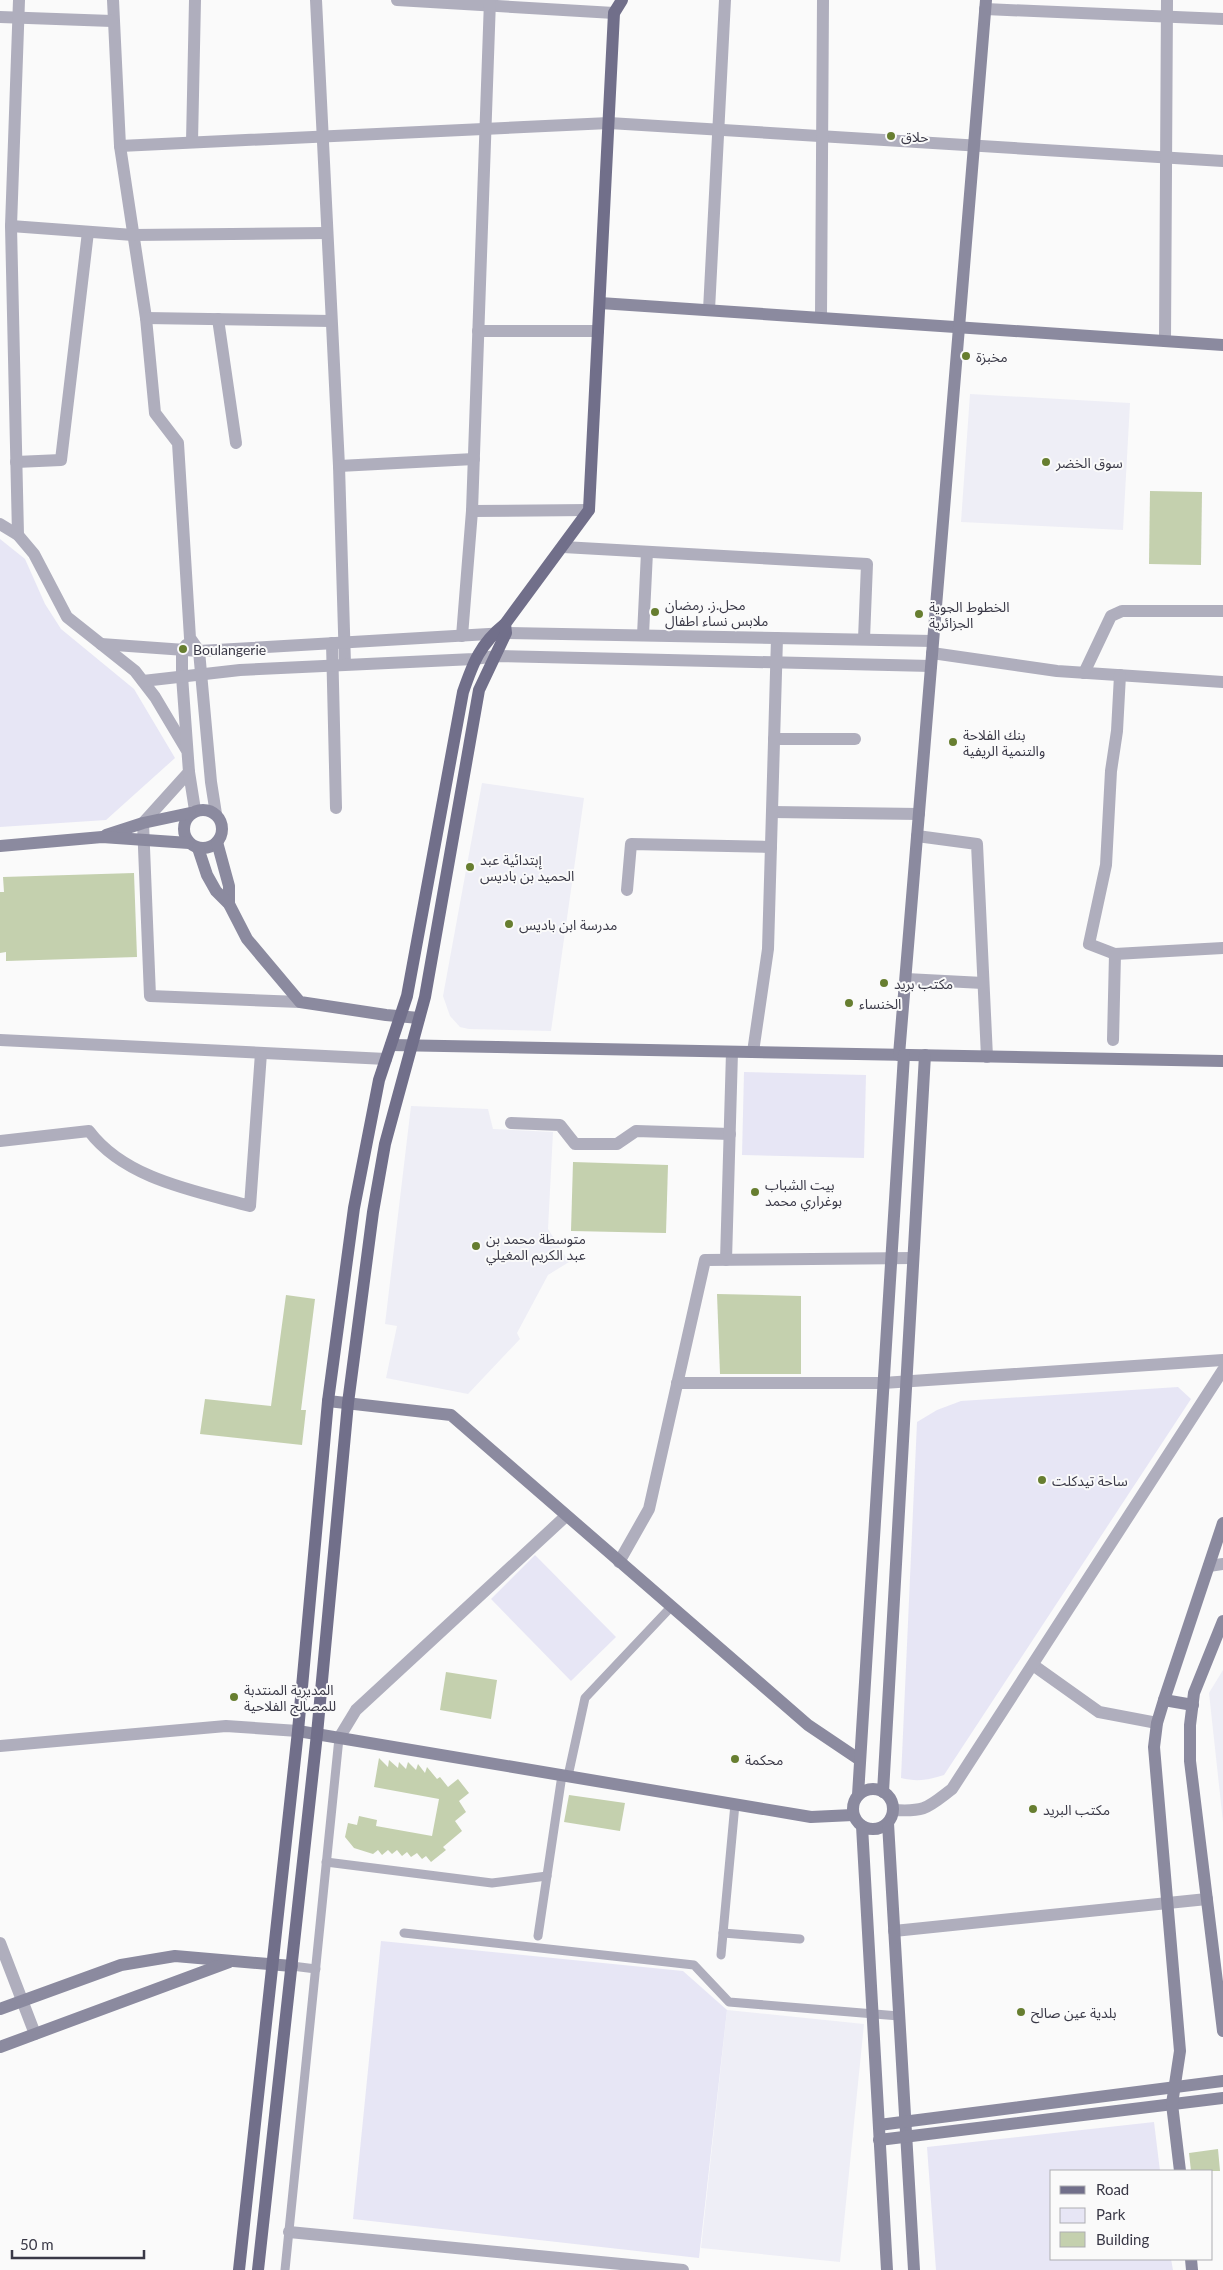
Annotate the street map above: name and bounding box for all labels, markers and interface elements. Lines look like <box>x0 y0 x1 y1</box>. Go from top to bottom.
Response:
place label: حلاق <box>901 128 928 145</box>
marker: حلاق <box>885 130 897 142</box>
place label: مخبزة <box>976 348 1008 366</box>
marker: مخبزة <box>960 350 972 362</box>
place label: سوق الخضر <box>1055 454 1123 472</box>
marker: سوق الخضر <box>1040 456 1052 468</box>
place label: محل.ز. رمضان ملابس نساء اطفال <box>665 596 768 630</box>
place label: الخطوط الجوية الجزائرية <box>929 598 1010 632</box>
marker: محل.ز. رمضان ملابس نساء اطفال <box>649 606 661 618</box>
marker: الخطوط الجوية الجزائرية <box>913 608 925 620</box>
place label: Boulangerie <box>193 641 266 658</box>
marker: Boulangerie <box>177 643 189 655</box>
place label: بنك الفلاحة والتنمية الريفية <box>963 726 1045 760</box>
marker: بنك الفلاحة والتنمية الريفية <box>947 736 959 748</box>
place label: إبتدائية عبد الحميد بن باديس <box>480 851 574 885</box>
marker: إبتدائية عبد الحميد بن باديس <box>464 861 476 873</box>
place label: مدرسة ابن باديس <box>519 916 617 934</box>
marker: مدرسة ابن باديس <box>503 918 515 930</box>
place label: مكتب بريد <box>894 975 953 993</box>
marker: مكتب بريد <box>878 977 890 989</box>
place label: الخنساء <box>859 995 901 1012</box>
marker: الخنساء <box>843 997 855 1009</box>
place label: بيت الشباب بوغراري محمد <box>765 1176 842 1212</box>
marker: بيت الشباب بوغراري محمد <box>749 1186 761 1198</box>
place label: متوسطة محمد بن عبد الكريم المغيلي <box>486 1230 586 1266</box>
marker: متوسطة محمد بن عبد الكريم المغيلي <box>470 1240 482 1252</box>
place label: ساحة تيدكلت <box>1052 1472 1128 1489</box>
marker: ساحة تيدكلت <box>1036 1474 1048 1486</box>
place label: المديرية المنتدبة للمصالح الفلاحية <box>244 1681 336 1717</box>
marker: المديرية المنتدبة للمصالح الفلاحية <box>228 1691 240 1703</box>
place label: محكمة <box>745 1751 783 1768</box>
marker: محكمة <box>729 1753 741 1765</box>
place label: مكتب البريد <box>1043 1801 1110 1819</box>
marker: مكتب البريد <box>1027 1803 1039 1815</box>
place label: بلدية عين صالح <box>1031 2004 1117 2024</box>
marker: بلدية عين صالح <box>1015 2006 1027 2018</box>
legend <box>1050 2170 1213 2260</box>
text: Road <box>1096 2180 1129 2198</box>
text: Park <box>1096 2205 1126 2223</box>
scale bar <box>12 2228 145 2260</box>
text: Building <box>1096 2230 1149 2248</box>
text: 50 m <box>20 2235 54 2253</box>

